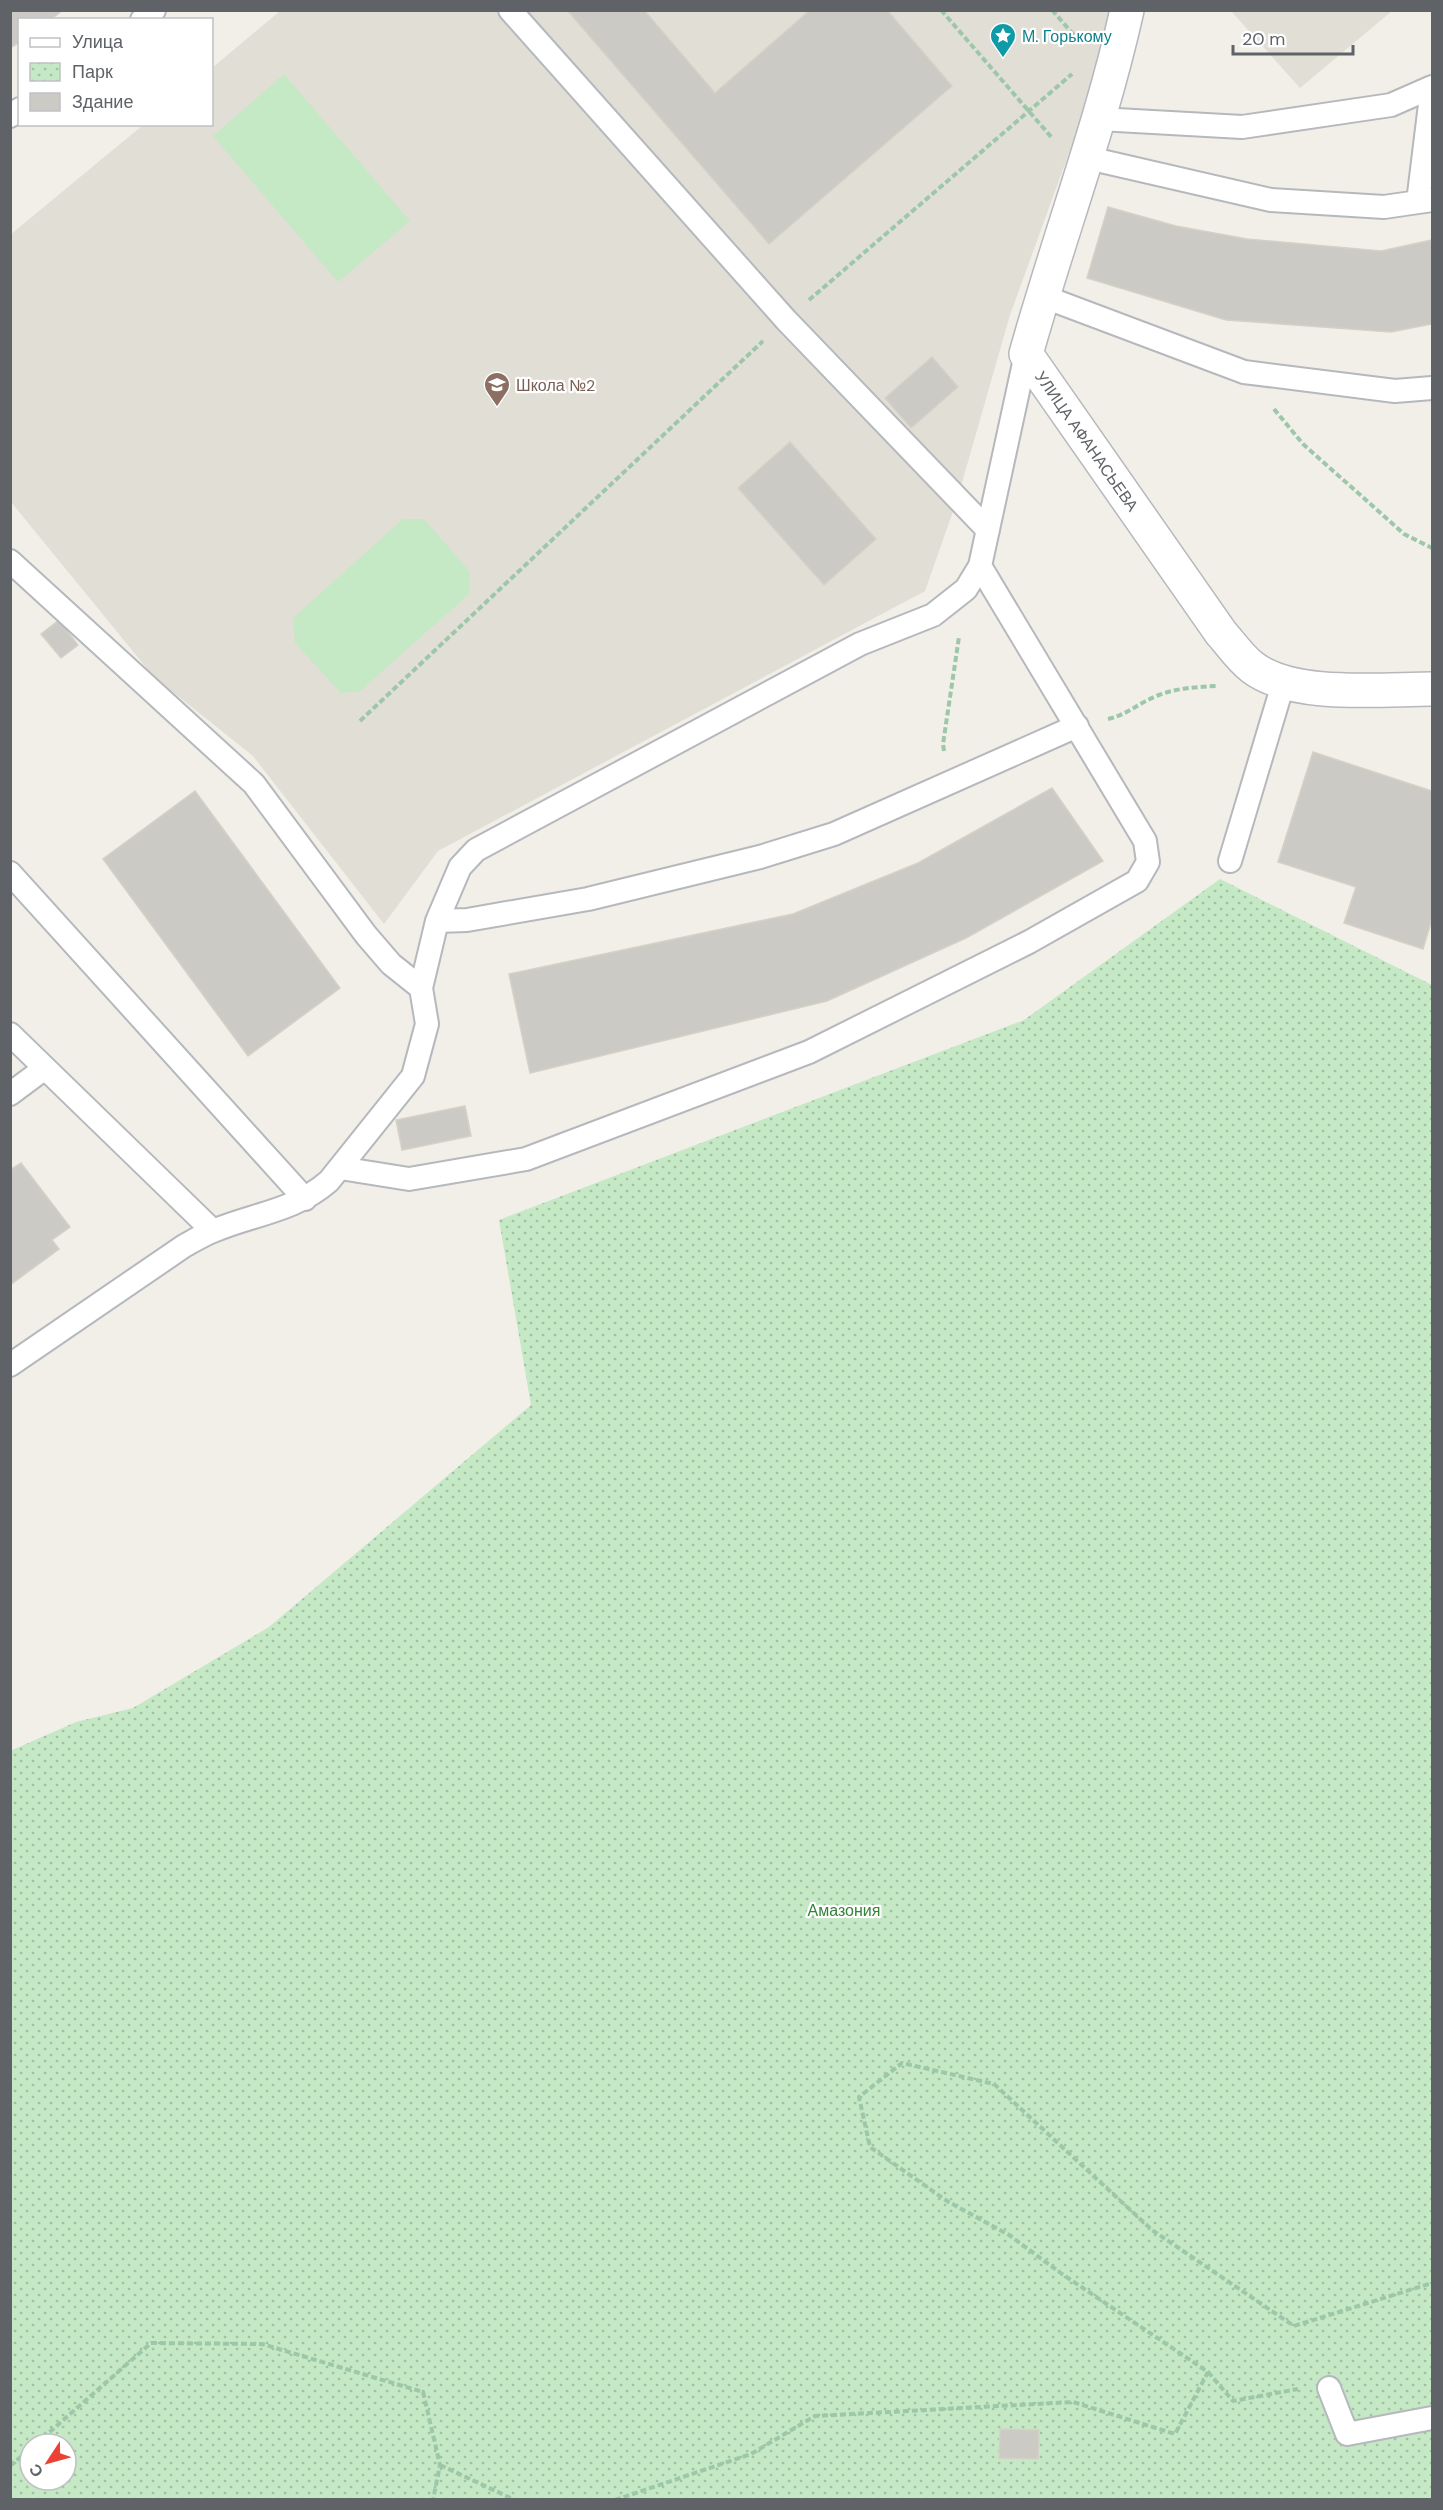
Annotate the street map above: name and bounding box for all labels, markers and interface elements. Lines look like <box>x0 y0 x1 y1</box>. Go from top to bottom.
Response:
legend <box>18 18 213 126</box>
scale bar <box>1233 18 1353 56</box>
place icon: М. Горькому <box>988 21 1018 59</box>
place label: М. Горькому <box>1022 26 1112 47</box>
text: 20 m <box>1242 27 1285 51</box>
text: Улица <box>72 30 124 54</box>
text: Парк <box>72 60 113 84</box>
text: Здание <box>72 90 133 114</box>
street label: УЛИЦА АФАНАСЬЕВА <box>1030 367 1143 516</box>
school or university icon: Школа №2 <box>482 370 512 408</box>
place label: Школа №2 <box>516 375 595 396</box>
park label: Амазония <box>808 1900 880 1921</box>
north arrow <box>18 2432 78 2492</box>
text: С <box>24 2459 48 2481</box>

